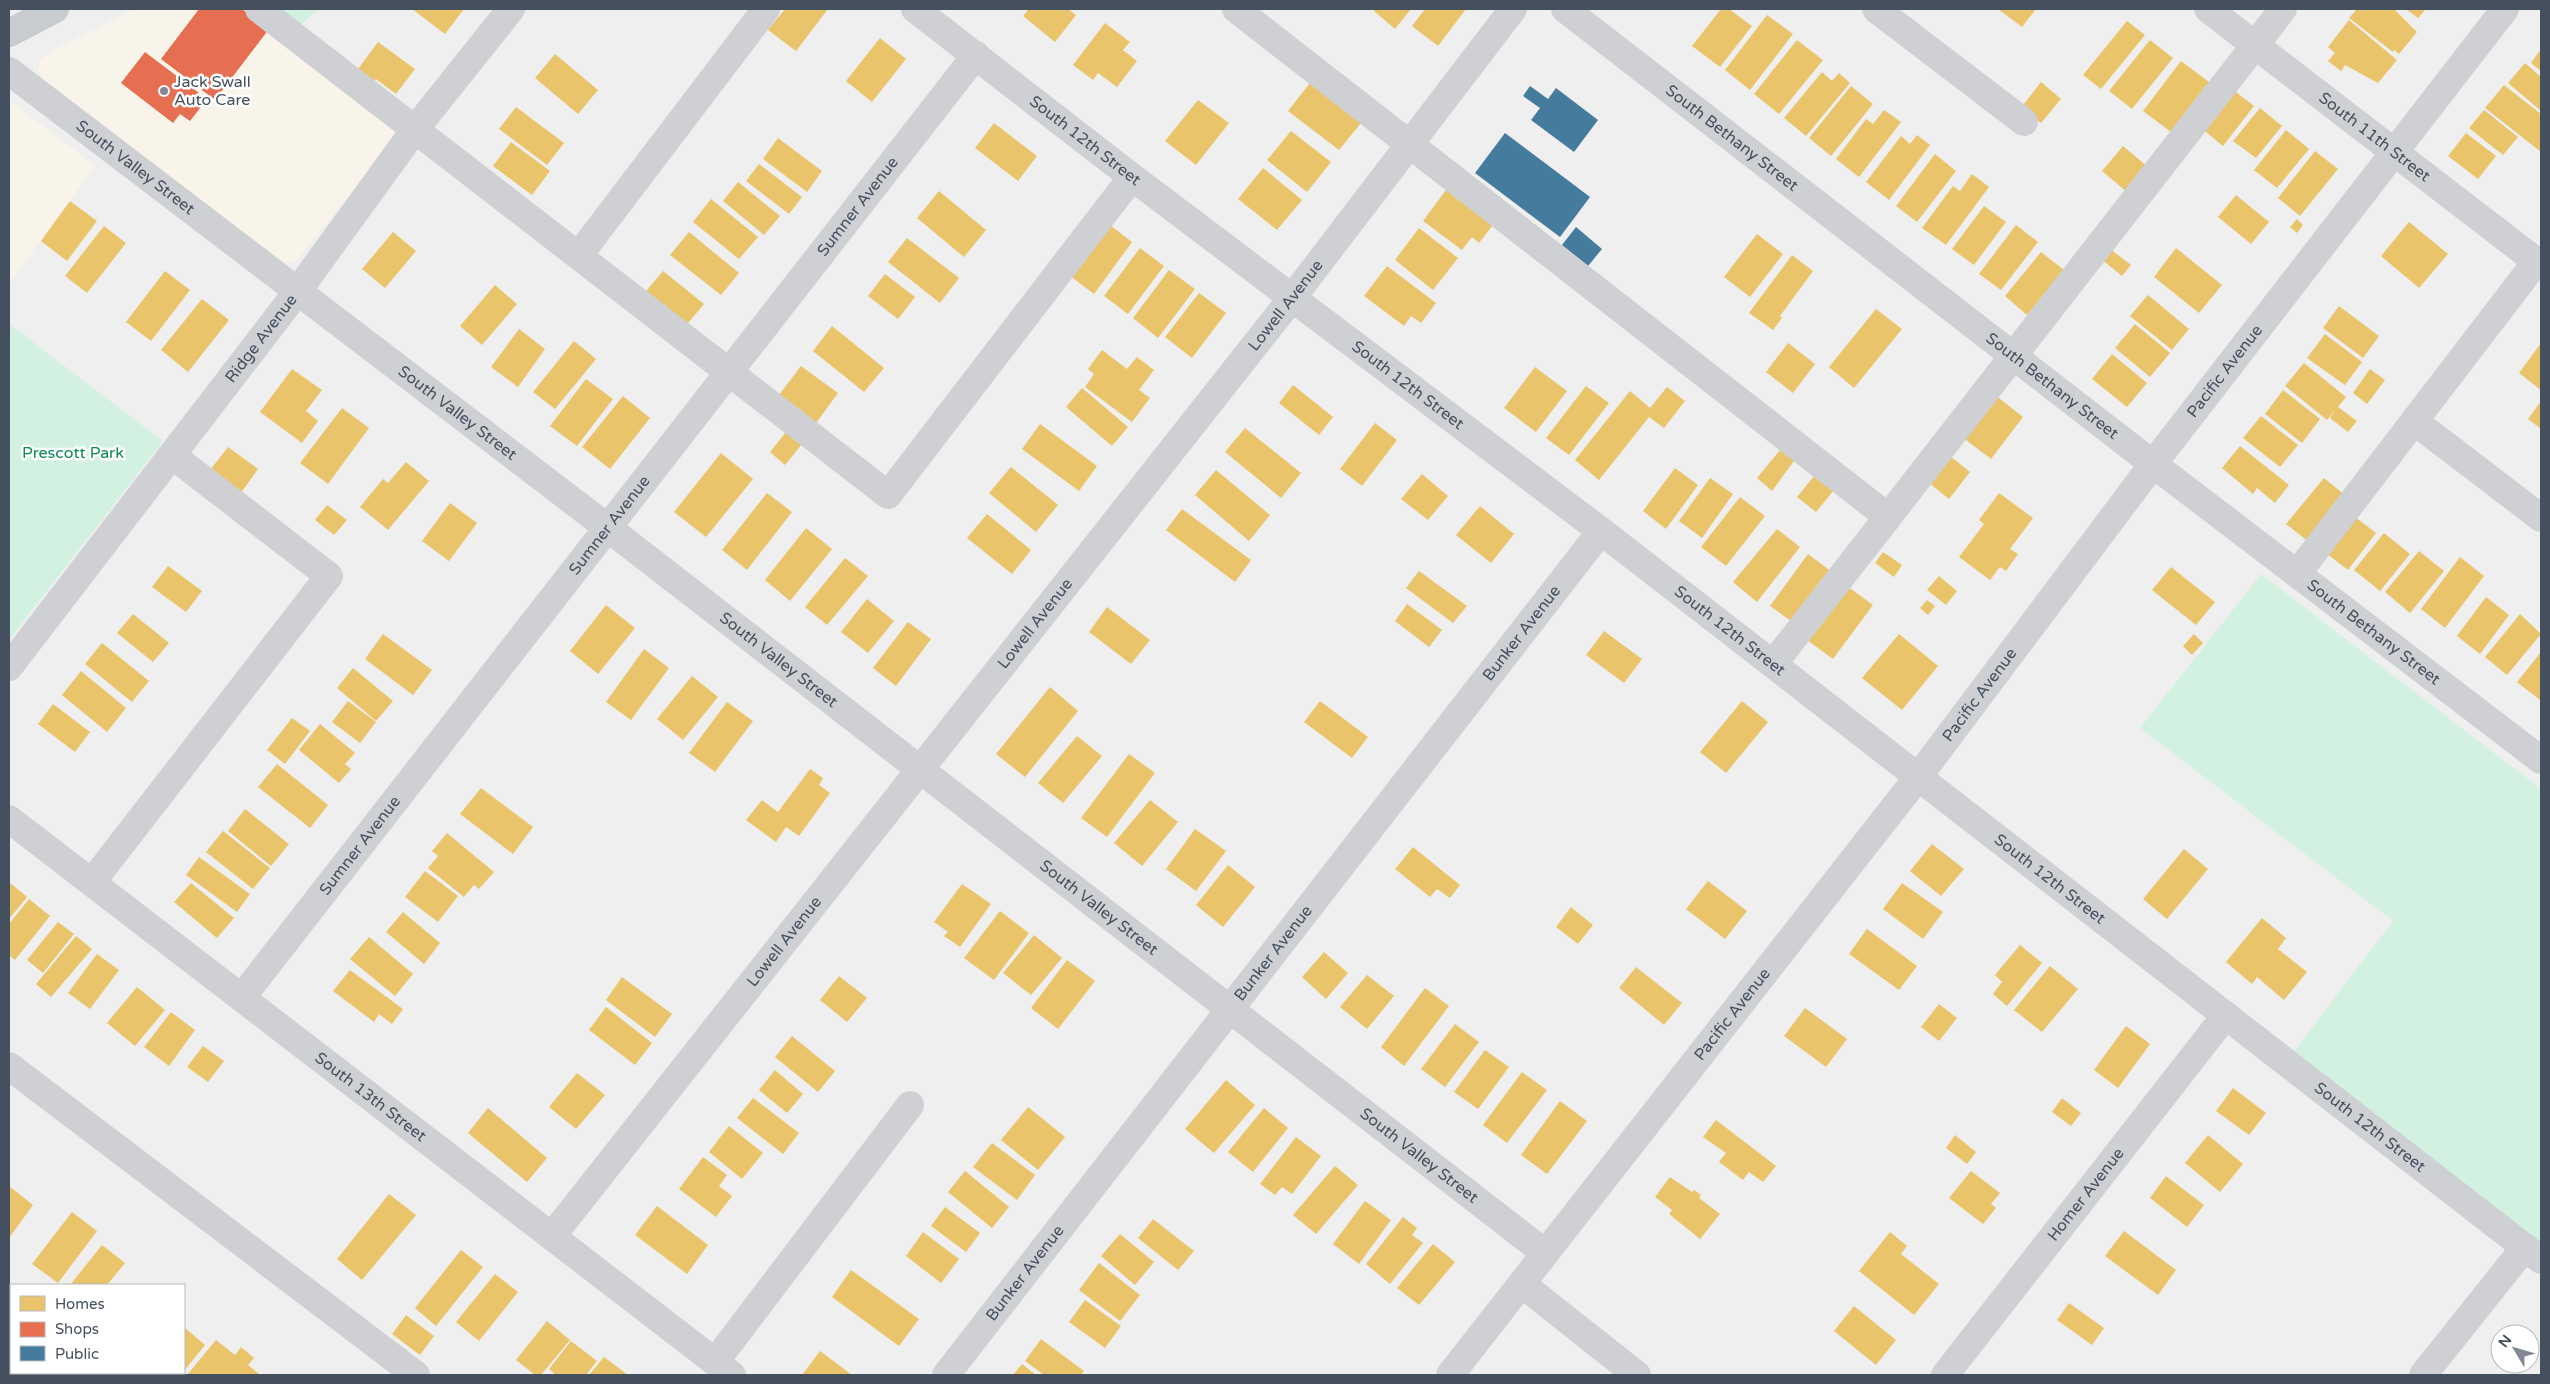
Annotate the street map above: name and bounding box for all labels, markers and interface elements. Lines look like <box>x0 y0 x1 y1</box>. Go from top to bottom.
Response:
place label: Jack Swall Auto Care <box>174 72 251 110</box>
street label: South Bethany Street <box>1661 80 1802 196</box>
marker: Jack Swall Auto Care <box>158 85 170 97</box>
street label: South 11th Street <box>2315 88 2434 186</box>
street label: South 12th Street <box>1025 91 1145 190</box>
street label: South Valley Street <box>72 116 199 219</box>
street label: Sumner Avenue <box>813 153 903 260</box>
street label: Lowell Avenue <box>1244 256 1327 355</box>
street label: Ridge Avenue <box>221 290 301 387</box>
street label: Pacific Avenue <box>2183 321 2267 422</box>
street label: South Bethany Street <box>1982 328 2123 444</box>
street label: South 12th Street <box>1348 336 1468 434</box>
street label: South Valley Street <box>394 361 521 465</box>
park label: Prescott Park <box>22 443 124 463</box>
street label: Sumner Avenue <box>565 472 655 579</box>
street label: Lowell Avenue <box>993 574 1077 673</box>
street label: South Bethany Street <box>2303 575 2444 690</box>
street label: Bunker Avenue <box>1478 581 1565 685</box>
street label: South 12th Street <box>1670 581 1789 680</box>
street label: South Valley Street <box>715 608 842 712</box>
street label: Pacific Avenue <box>1938 644 2021 746</box>
street label: Sumner Avenue <box>315 792 405 899</box>
street label: South 12th Street <box>1990 830 2109 928</box>
street label: South Valley Street <box>1036 856 1162 960</box>
street label: Lowell Avenue <box>742 892 826 991</box>
street label: Bunker Avenue <box>1230 901 1317 1005</box>
street label: Pacific Avenue <box>1690 964 1775 1065</box>
street label: South 13th Street <box>311 1048 430 1146</box>
street label: South 12th Street <box>2310 1078 2429 1177</box>
street label: South Valley Street <box>1356 1104 1482 1208</box>
street label: Homer Avenue <box>2043 1144 2129 1245</box>
street label: Bunker Avenue <box>982 1221 1068 1325</box>
legend <box>10 1284 185 1374</box>
text: Homes <box>55 1295 105 1313</box>
text: Shops <box>55 1320 99 1338</box>
north arrow <box>2490 1324 2540 1374</box>
text: N <box>2495 1332 2515 1351</box>
text: Public <box>55 1345 99 1363</box>

